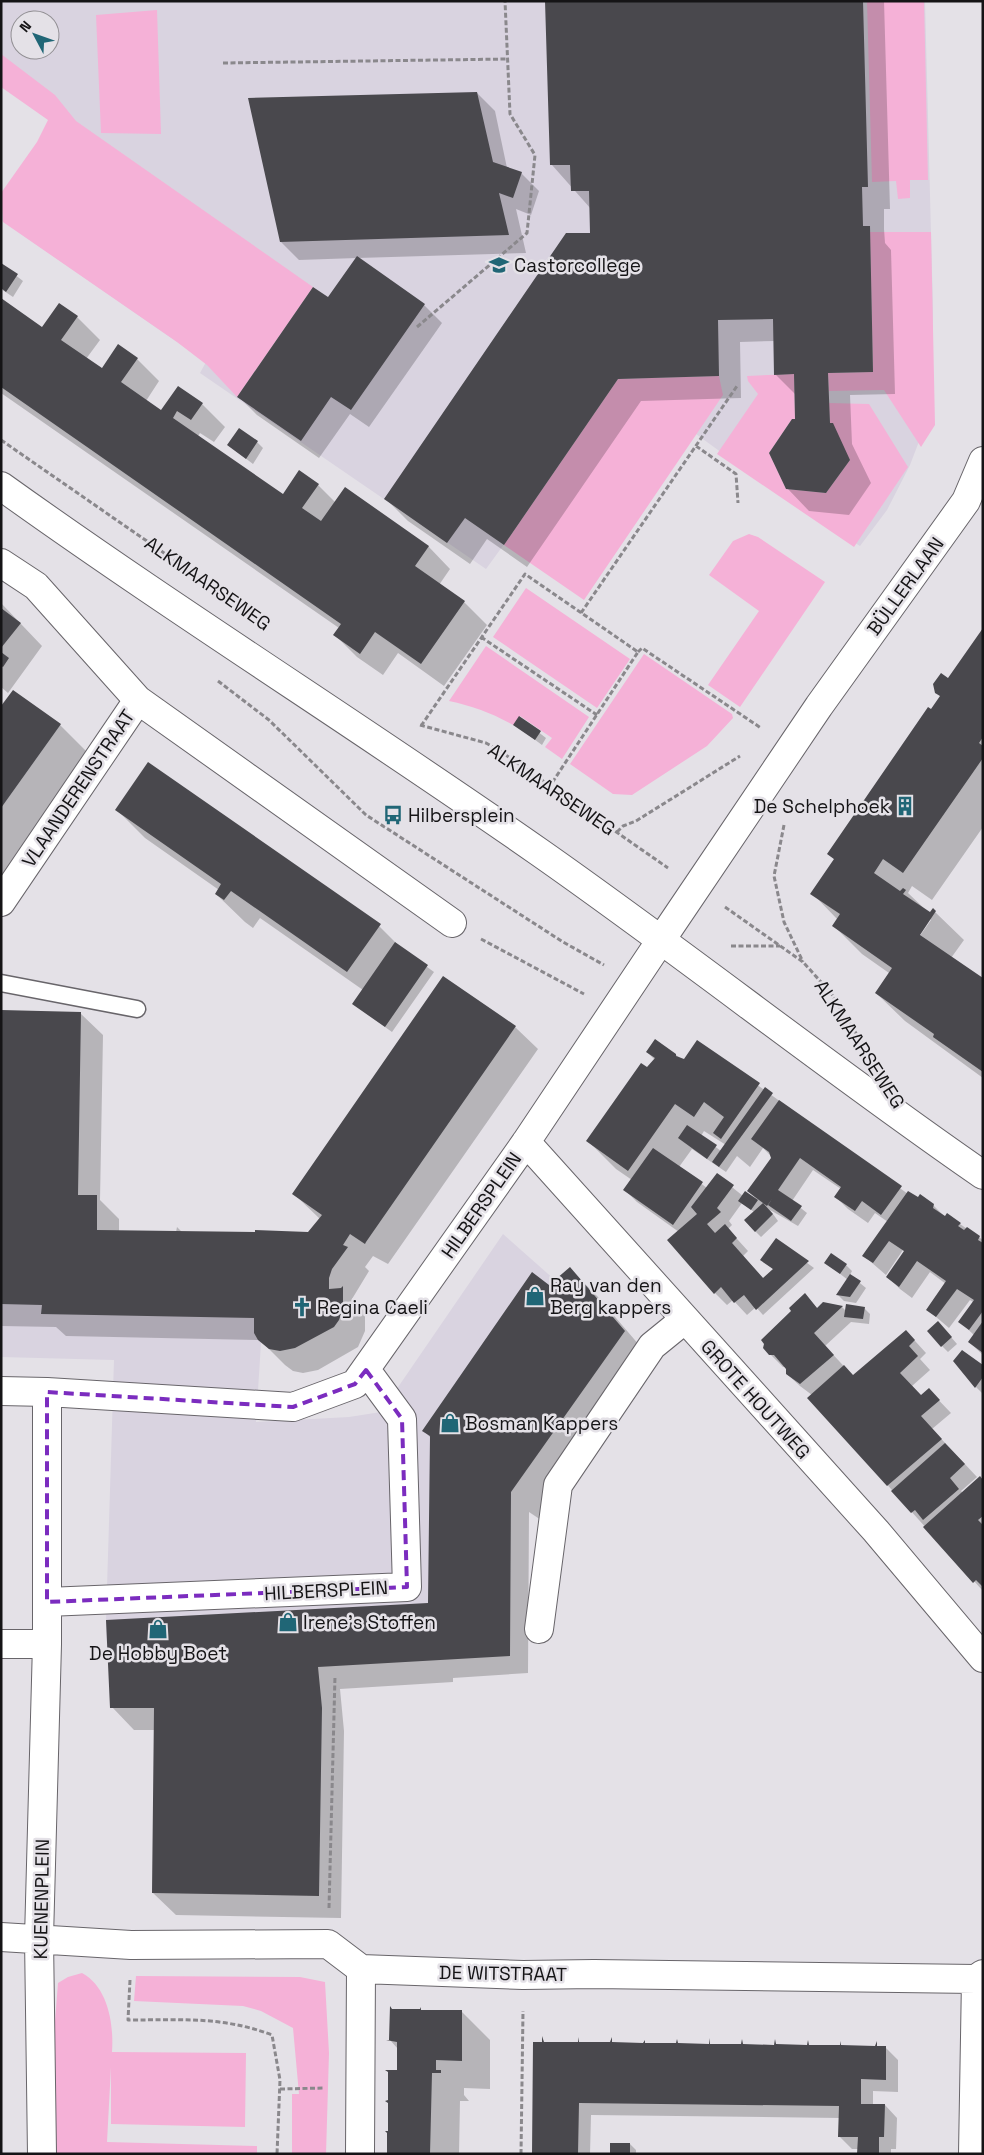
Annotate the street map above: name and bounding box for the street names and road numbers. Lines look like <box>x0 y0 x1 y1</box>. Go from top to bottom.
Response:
street label: ALKMAARSEWEG <box>140 531 276 636</box>
street label: BÜLLERLAAN <box>861 532 949 640</box>
street label: VLAANDERENSTRAAT <box>16 705 141 872</box>
street label: ALKMAARSEWEG <box>483 738 620 841</box>
street label: ALKMAARSEWEG <box>809 975 911 1113</box>
street label: HILBERSPLEIN <box>436 1147 527 1263</box>
street label: GROTE HOUTWEG <box>695 1334 816 1464</box>
street label: HILBERSPLEIN <box>263 1575 389 1606</box>
street label: KUENENPLEIN <box>28 1838 55 1960</box>
street label: DE WITSTRAAT <box>439 1960 567 1987</box>

